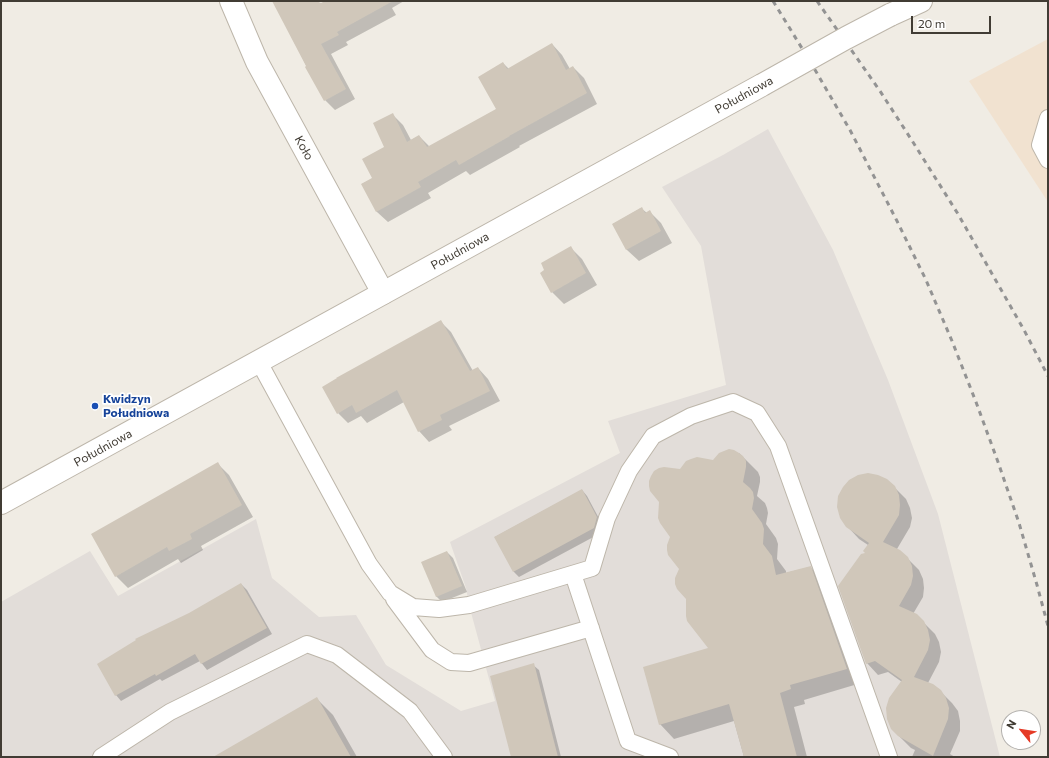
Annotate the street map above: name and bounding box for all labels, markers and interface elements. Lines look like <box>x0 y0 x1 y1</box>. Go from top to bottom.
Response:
scale bar <box>913 8 993 34</box>
text: 20 m <box>918 16 945 30</box>
street label: Południowa <box>712 73 776 117</box>
street label: Koło <box>292 133 316 163</box>
street label: Południowa <box>428 229 492 273</box>
place label: Kwidzyn Południowa <box>103 392 169 420</box>
marker: Kwidzyn Południowa <box>90 401 100 411</box>
street label: Południowa <box>71 426 135 470</box>
north arrow <box>1001 710 1041 750</box>
text: N <box>1003 717 1019 731</box>

